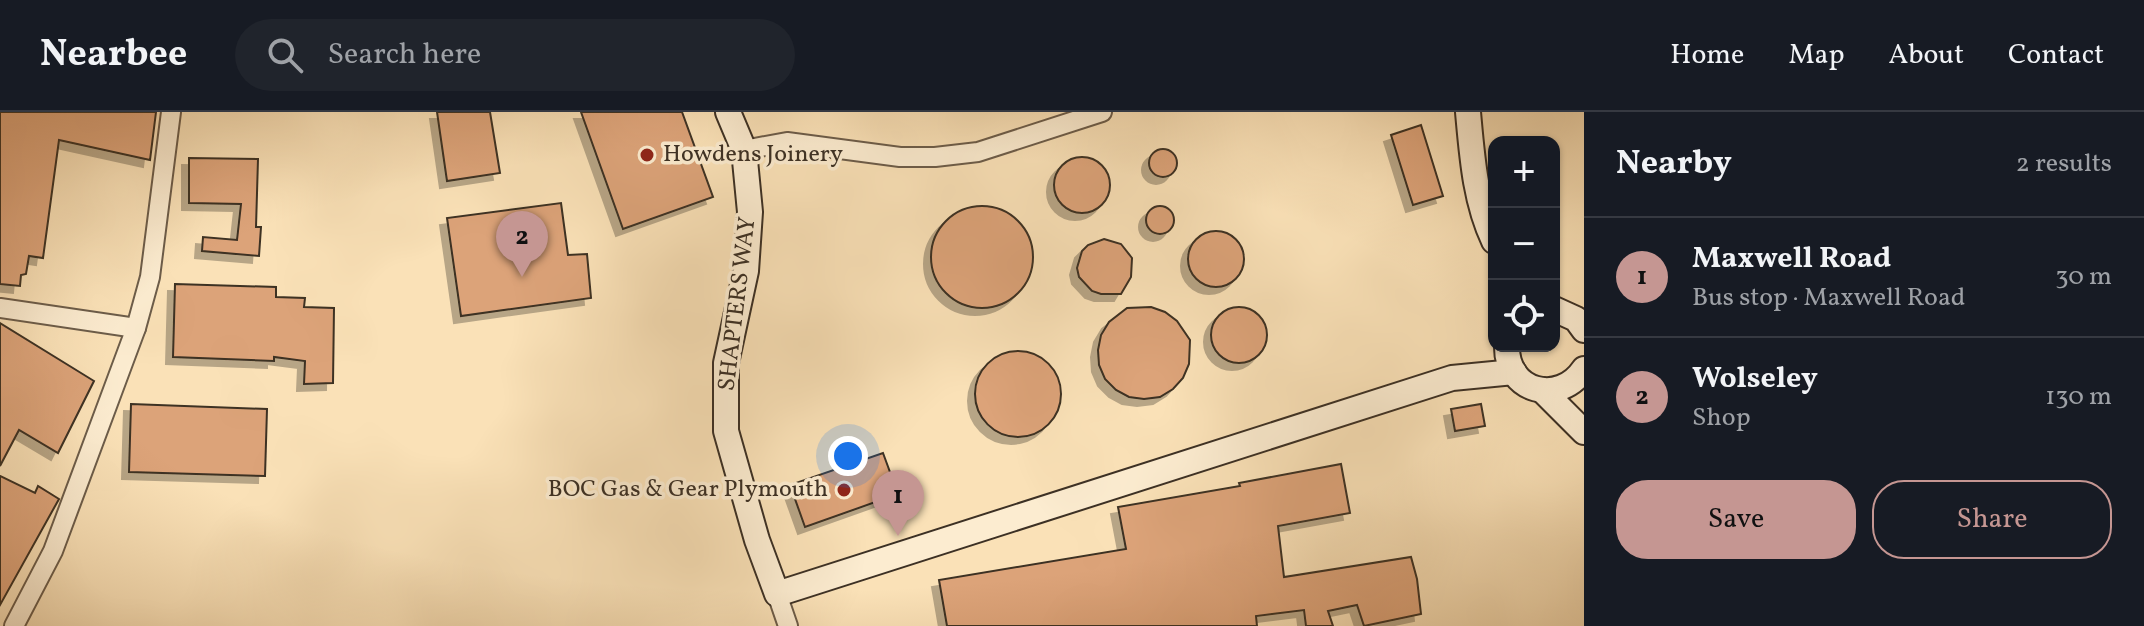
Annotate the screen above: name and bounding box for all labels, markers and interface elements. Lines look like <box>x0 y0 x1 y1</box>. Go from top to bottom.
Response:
search box <box>235 19 795 91</box>
text: Nearbee <box>40 29 187 82</box>
icon: search <box>263 33 307 77</box>
text: Search here <box>327 34 481 76</box>
text: Home <box>1670 36 1744 75</box>
text: Map <box>1788 36 1844 75</box>
text: About <box>1888 36 1964 75</box>
text: Contact <box>2008 36 2104 75</box>
map controls <box>1488 136 1560 352</box>
button: + <box>1488 136 1560 208</box>
place label: Howdens Joinery <box>663 138 843 172</box>
text: Nearby <box>1616 141 1732 188</box>
marker: Howdens Joinery <box>638 146 656 164</box>
text: 2 results <box>2016 146 2112 182</box>
button: − <box>1488 208 1560 280</box>
pin: 2 <box>496 211 548 277</box>
street label: SHAPTERS WAY <box>710 215 766 393</box>
text: Maxwell Road <box>1692 238 1891 280</box>
text: 1 <box>1637 259 1647 295</box>
text: 30 m <box>2055 259 2112 295</box>
button: locate <box>1488 280 1560 352</box>
text: Bus stop · Maxwell Road <box>1692 280 1966 316</box>
text: Wolseley <box>1692 358 1818 400</box>
text: 2 <box>1635 379 1649 415</box>
text: 130 m <box>2045 379 2112 415</box>
text: Shop <box>1692 400 1751 436</box>
your location <box>828 436 868 476</box>
pin: 1 <box>872 470 924 536</box>
place label: BOC Gas & Gear Plymouth <box>548 473 828 507</box>
button: Save <box>1616 480 1856 559</box>
button: Share <box>1872 480 2112 559</box>
marker: BOC Gas & Gear Plymouth <box>835 481 853 499</box>

